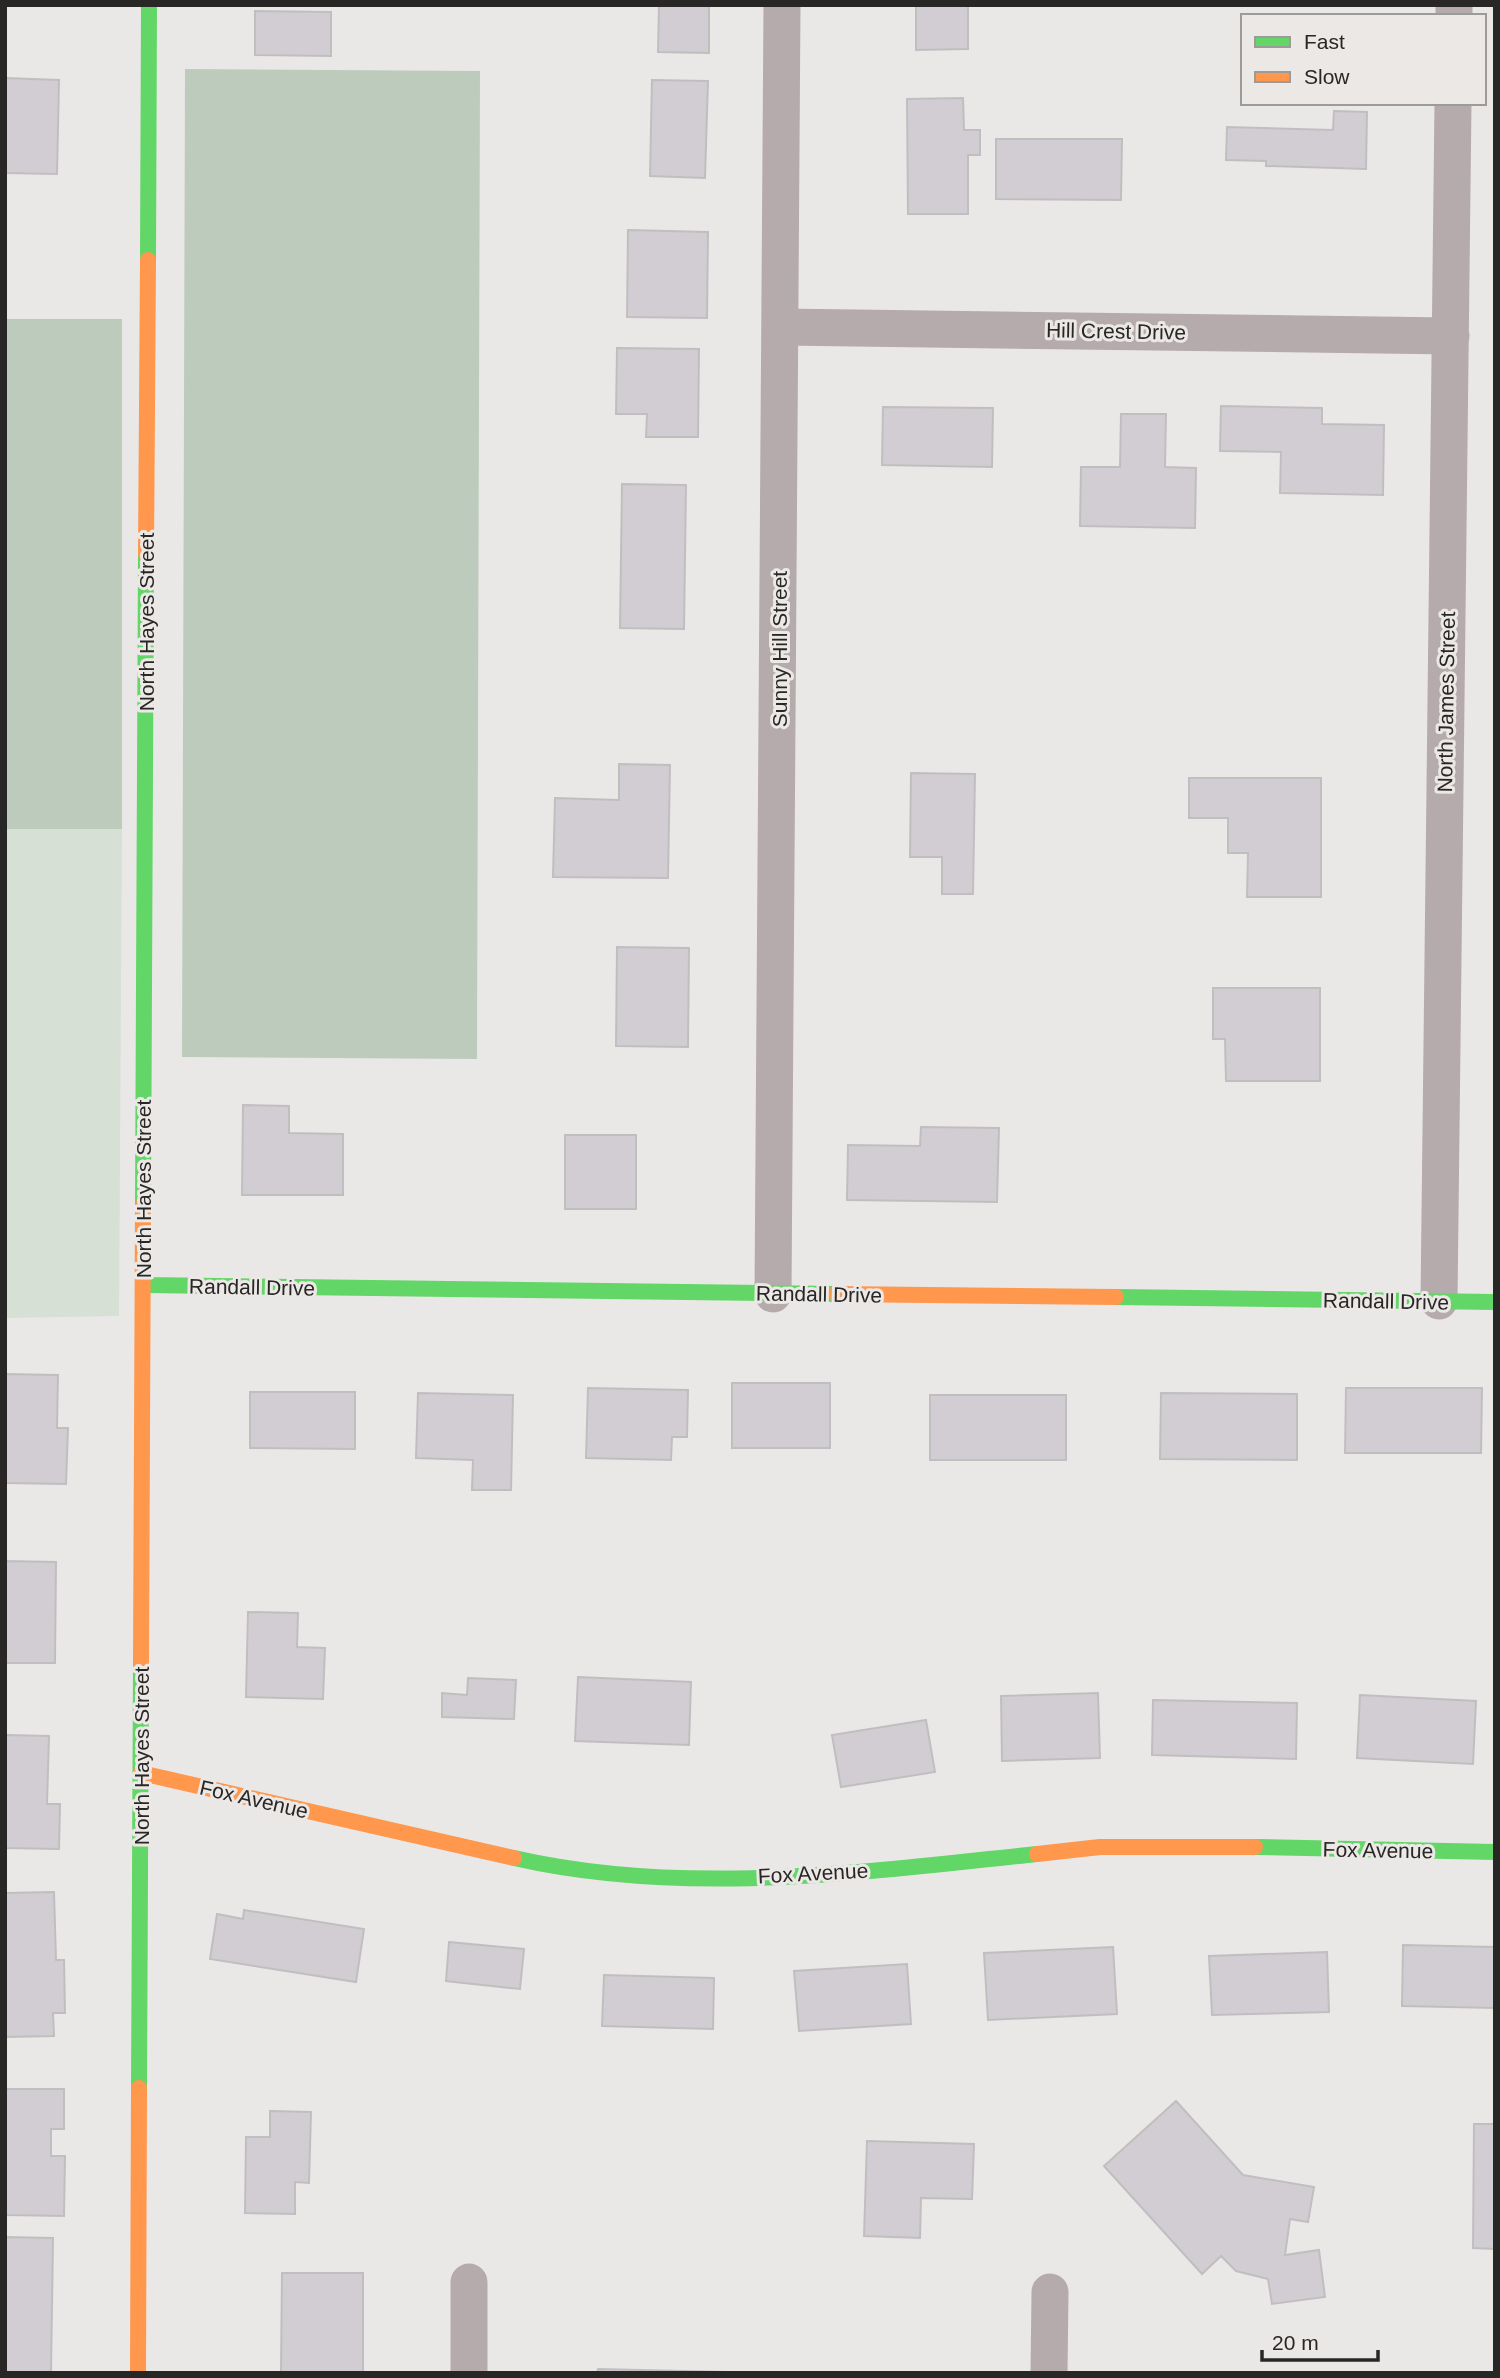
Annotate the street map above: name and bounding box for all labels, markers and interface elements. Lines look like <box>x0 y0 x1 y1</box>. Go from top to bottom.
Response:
legend <box>1241 14 1486 105</box>
text: Fast <box>1304 30 1345 53</box>
text: Slow <box>1304 65 1350 88</box>
street label: Hill Crest Drive <box>1046 318 1186 344</box>
street label: North Hayes Street <box>135 533 158 711</box>
street label: Sunny Hill Street <box>768 571 791 727</box>
street label: North James Street <box>1433 611 1459 793</box>
street label: North Hayes Street <box>132 1100 155 1278</box>
street label: Randall Drive <box>189 1274 315 1300</box>
street label: Randall Drive <box>756 1281 882 1307</box>
street label: Randall Drive <box>1323 1288 1449 1314</box>
street label: North Hayes Street <box>130 1667 153 1845</box>
street label: Fox Avenue <box>198 1775 310 1823</box>
street label: Fox Avenue <box>1323 1838 1433 1862</box>
street label: Fox Avenue <box>757 1859 869 1887</box>
scale bar <box>1262 2318 1378 2362</box>
text: 20 m <box>1272 2331 1319 2354</box>

